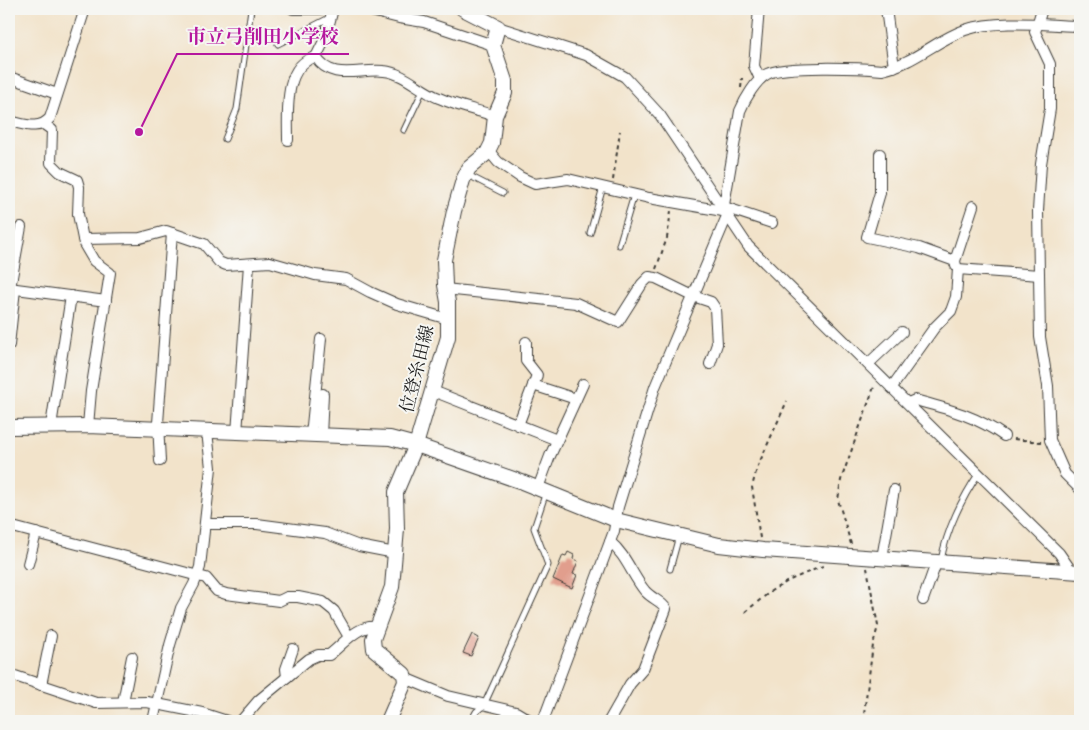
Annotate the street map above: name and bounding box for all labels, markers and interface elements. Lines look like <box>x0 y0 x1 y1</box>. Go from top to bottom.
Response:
callout: 市立弓削田小学校 <box>177 20 349 54</box>
text: 市立弓削田小学校 <box>187 25 339 48</box>
street label: 位登糸田線 <box>395 323 439 415</box>

